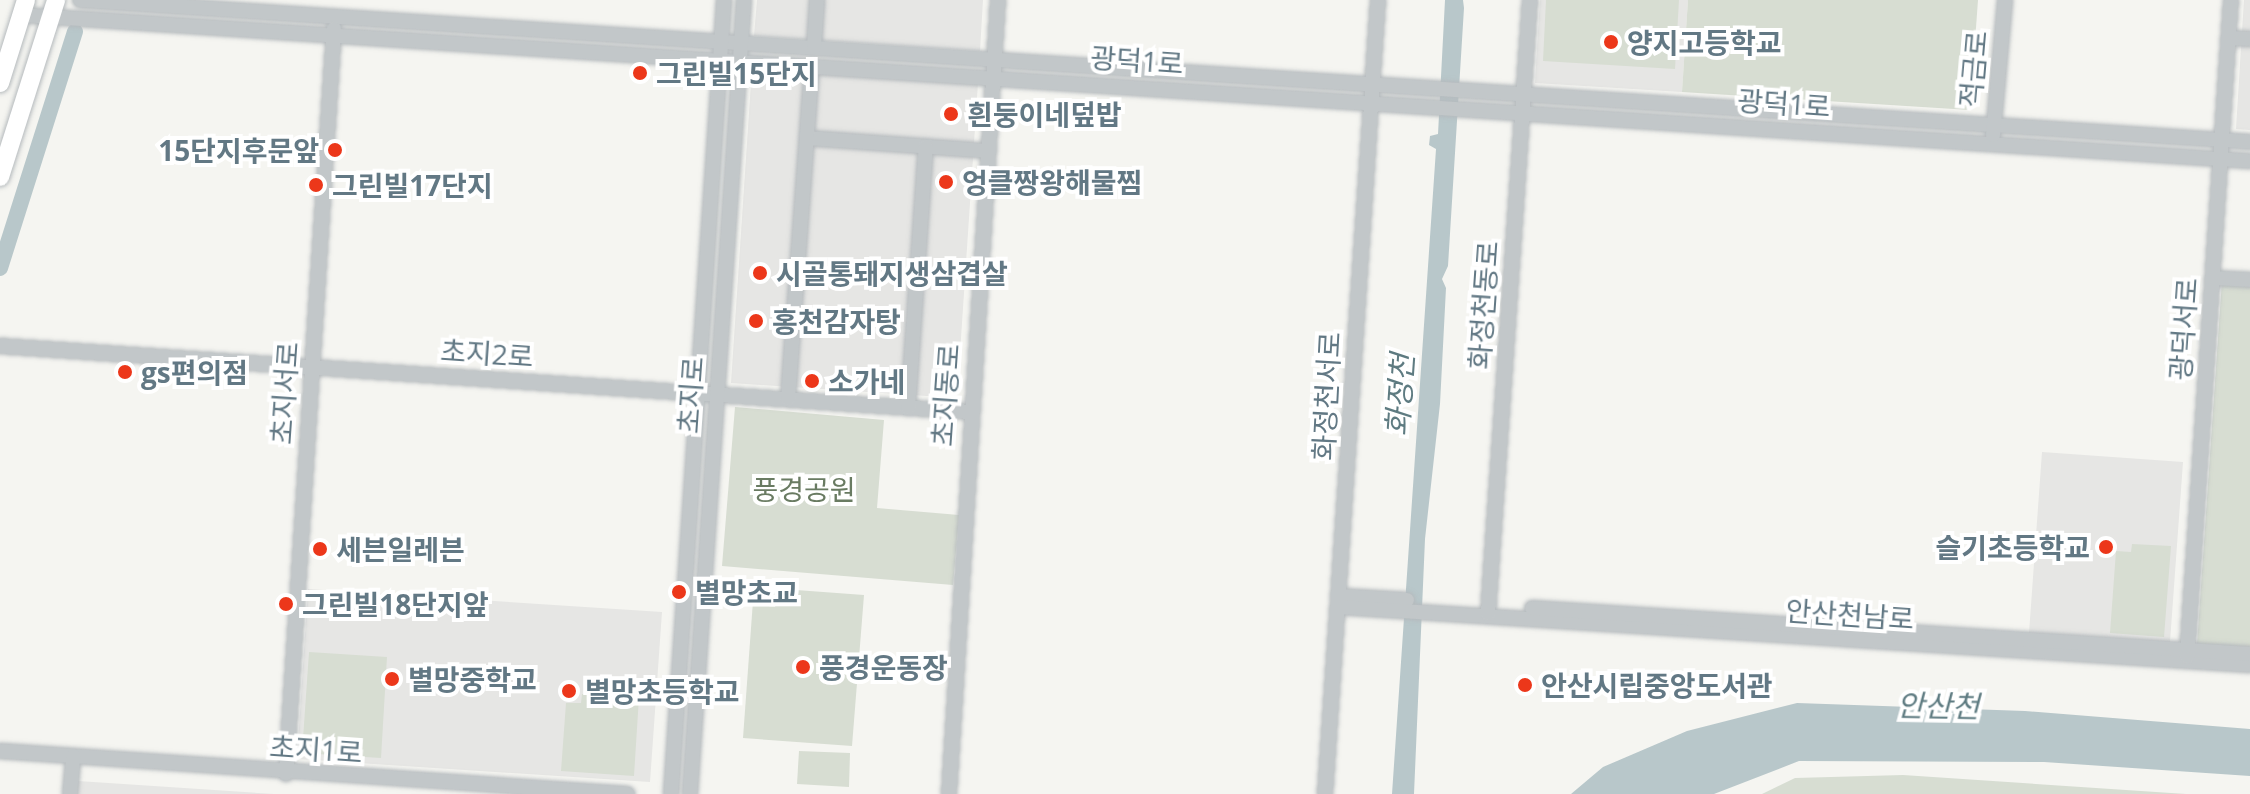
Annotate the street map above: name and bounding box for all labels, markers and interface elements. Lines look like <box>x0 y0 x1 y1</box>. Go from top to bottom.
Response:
place label: 양지고등학교 <box>1627 25 1782 59</box>
street label: 적금로 <box>1953 29 1993 109</box>
marker: 양지고등학교 <box>1602 33 1620 51</box>
street label: 광덕1로 <box>1089 40 1185 80</box>
place label: 그린빌15단지 <box>656 56 817 90</box>
marker: 그린빌15단지 <box>631 64 649 82</box>
street label: 광덕1로 <box>1736 83 1832 123</box>
place label: 흰둥이네덮밥 <box>967 97 1122 131</box>
marker: 흰둥이네덮밥 <box>942 105 960 123</box>
place label: 15단지후문앞 <box>158 133 319 167</box>
marker: 15단지후문앞 <box>326 141 344 159</box>
place label: 엉클짱왕해물찜 <box>962 165 1142 199</box>
place label: 그린빌17단지 <box>332 168 493 202</box>
marker: 엉클짱왕해물찜 <box>937 173 955 191</box>
marker: 그린빌17단지 <box>307 176 325 194</box>
street label: 화정천동로 <box>1462 240 1504 370</box>
place label: 시골통돼지생삼겹살 <box>776 256 1008 290</box>
marker: 시골통돼지생삼겹살 <box>751 264 769 282</box>
street label: 광덕서로 <box>2163 276 2203 382</box>
place label: 홍천감자탕 <box>772 304 901 338</box>
marker: 홍천감자탕 <box>747 312 765 330</box>
street label: 화정천서로 <box>1306 331 1346 461</box>
street label: 초지2로 <box>439 333 535 373</box>
street label: 초지서로 <box>264 340 304 446</box>
street label: 초지동로 <box>925 342 965 448</box>
water label: 화정천 <box>1379 352 1421 438</box>
place label: gs편의점 <box>141 355 248 389</box>
street label: 초지로 <box>671 355 709 435</box>
marker: gs편의점 <box>116 363 134 381</box>
place label: 소가네 <box>828 364 905 398</box>
marker: 소가네 <box>803 372 821 390</box>
park label: 풍경공원 <box>752 472 856 506</box>
place label: 슬기초등학교 <box>1935 530 2090 564</box>
place label: 세븐일레븐 <box>336 532 465 566</box>
marker: 슬기초등학교 <box>2097 538 2115 556</box>
marker: 세븐일레븐 <box>311 540 329 558</box>
place label: 별망초교 <box>695 575 798 609</box>
marker: 별망초교 <box>670 583 688 601</box>
place label: 그린빌18단지앞 <box>302 587 489 621</box>
street label: 안산천남로 <box>1785 593 1915 635</box>
marker: 그린빌18단지앞 <box>277 595 295 613</box>
place label: 풍경운동장 <box>819 650 948 684</box>
marker: 풍경운동장 <box>794 658 812 676</box>
place label: 별망중학교 <box>408 662 537 696</box>
place label: 안산시립중앙도서관 <box>1541 668 1773 702</box>
marker: 별망중학교 <box>383 670 401 688</box>
place label: 별망초등학교 <box>585 674 740 708</box>
marker: 안산시립중앙도서관 <box>1516 676 1534 694</box>
marker: 별망초등학교 <box>560 682 578 700</box>
water label: 안산천 <box>1896 687 1980 725</box>
street label: 초지1로 <box>268 729 364 769</box>

